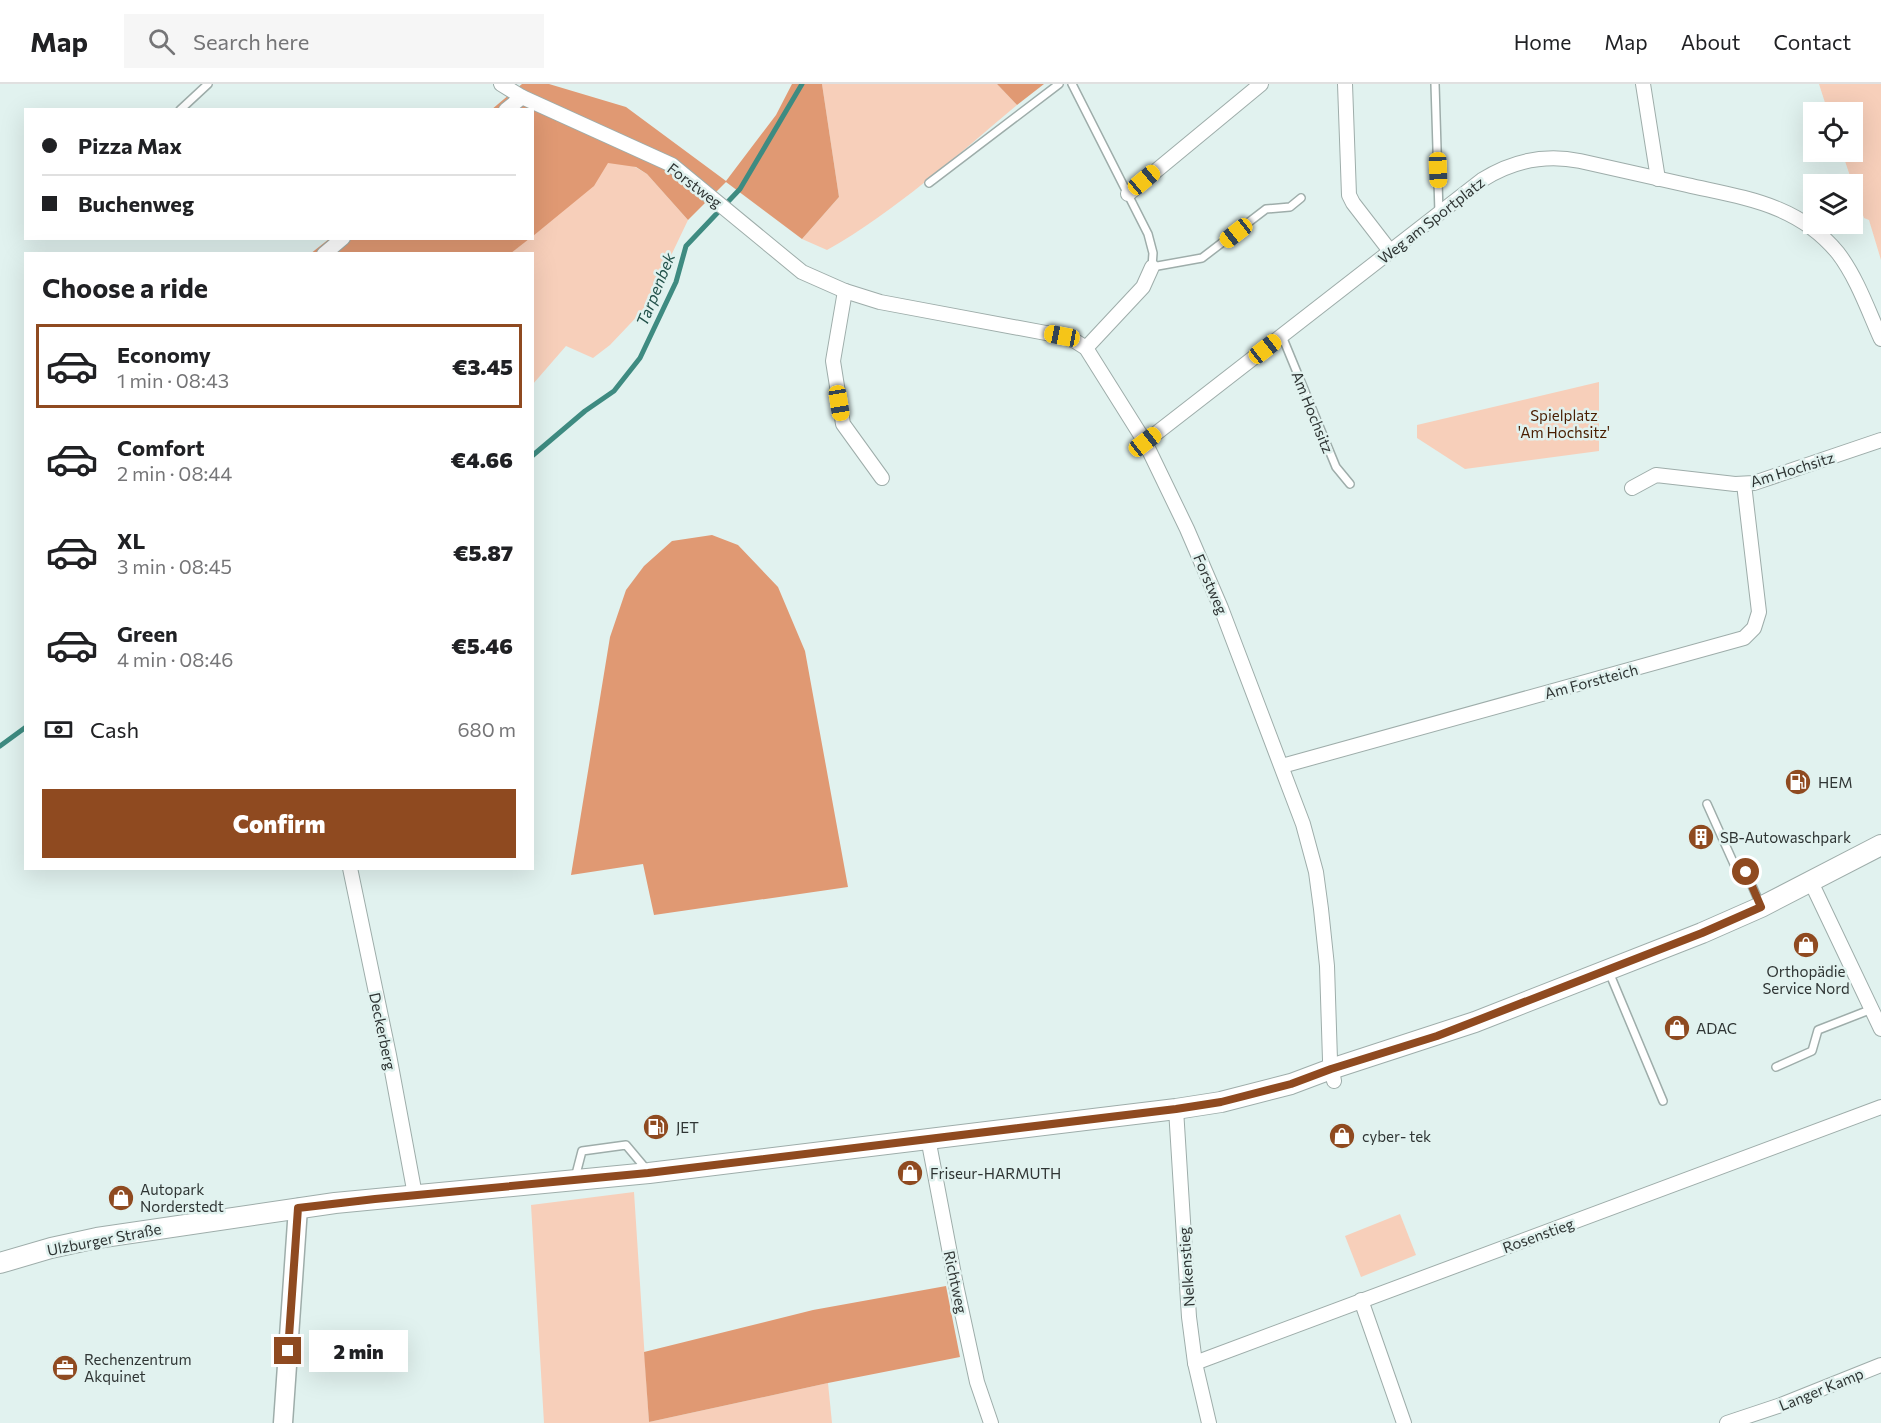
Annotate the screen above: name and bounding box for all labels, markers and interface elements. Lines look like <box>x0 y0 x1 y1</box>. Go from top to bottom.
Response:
search box <box>124 14 544 68</box>
text: Map <box>30 24 88 58</box>
icon: search <box>145 25 178 58</box>
text: Search here <box>193 28 309 55</box>
text: Home <box>1514 29 1571 54</box>
text: Map <box>1604 29 1648 54</box>
text: About <box>1681 29 1740 54</box>
text: Contact <box>1773 29 1851 54</box>
map controls <box>1803 102 1863 234</box>
button: locate <box>1803 102 1863 162</box>
text: Pizza Max <box>78 132 182 159</box>
car <box>1428 152 1448 188</box>
street label: Forstweg <box>664 159 726 211</box>
car <box>1124 162 1164 198</box>
street label: Weg am Sportplatz <box>1374 173 1488 267</box>
button: layers <box>1803 174 1863 234</box>
text: Buchenweg <box>78 190 194 217</box>
car <box>1216 215 1256 251</box>
water label: Tarpenbek <box>632 249 678 328</box>
text: Choose a ride <box>42 271 208 304</box>
car <box>1043 324 1081 348</box>
car <box>1245 331 1285 367</box>
icon: car <box>45 339 99 393</box>
text: Economy <box>117 341 211 368</box>
text: €3.45 <box>452 353 513 380</box>
text: 1 min · 08:43 <box>117 368 229 392</box>
street label: Am Hochsitz <box>1288 368 1338 456</box>
car <box>827 384 851 422</box>
park label: Spielplatz 'Am Hochsitz' <box>1518 406 1610 441</box>
car <box>1125 424 1165 460</box>
icon: car <box>45 432 99 486</box>
text: Comfort <box>117 434 205 461</box>
text: €4.66 <box>451 446 513 473</box>
street label: Am Hochsitz <box>1748 448 1836 490</box>
text: 2 min · 08:44 <box>117 461 232 485</box>
icon: car <box>45 525 99 579</box>
text: XL <box>117 527 145 554</box>
text: €5.87 <box>453 539 513 566</box>
street label: Forstweg <box>1190 551 1232 617</box>
text: 3 min · 08:45 <box>117 554 232 578</box>
icon: car <box>45 618 99 672</box>
text: Green <box>117 620 178 647</box>
text: €5.46 <box>451 632 513 659</box>
text: 4 min · 08:46 <box>117 647 233 671</box>
street label: Am Forstteich <box>1542 660 1640 702</box>
icon: cash <box>42 713 75 746</box>
text: Cash <box>90 716 139 743</box>
text: 680 m <box>457 717 516 741</box>
fuel station icon: HEM <box>1783 767 1813 797</box>
place label: HEM <box>1818 773 1853 791</box>
button: Confirm <box>42 789 516 858</box>
building icon: SB-Autowaschpark <box>1686 822 1716 852</box>
place label: SB-Autowaschpark <box>1720 828 1851 846</box>
route start <box>1732 858 1759 885</box>
shop icon: Orthopädie Service Nord <box>1791 930 1821 960</box>
place label: Orthopädie Service Nord <box>1762 962 1850 997</box>
street label: Deckerberg <box>366 990 400 1072</box>
shop icon: ADAC <box>1662 1013 1692 1043</box>
place label: ADAC <box>1696 1019 1737 1037</box>
fuel station icon: JET <box>641 1112 671 1142</box>
place label: JET <box>676 1118 699 1136</box>
shop icon: cyber- tek <box>1327 1121 1357 1151</box>
place label: cyber- tek <box>1362 1127 1431 1145</box>
shop icon: Friseur-HARMUTH <box>895 1158 925 1188</box>
place label: Friseur-HARMUTH <box>930 1164 1061 1182</box>
place label: Autopark Norderstedt <box>140 1180 224 1215</box>
shop icon: Autopark Norderstedt <box>106 1183 136 1213</box>
street label: Rosenstieg <box>1500 1214 1576 1256</box>
street label: Ulzburger Straße <box>45 1219 163 1259</box>
street label: Nelkenstieg <box>1174 1226 1198 1308</box>
street label: Richtweg <box>941 1249 971 1315</box>
callout: 2 min <box>309 1330 408 1372</box>
route end <box>274 1337 301 1364</box>
text: 2 min <box>333 1339 384 1363</box>
place label: Rechenzentrum Akquinet <box>84 1350 192 1385</box>
office icon: Rechenzentrum Akquinet <box>50 1353 80 1383</box>
street label: Langer Kamp <box>1776 1364 1866 1414</box>

